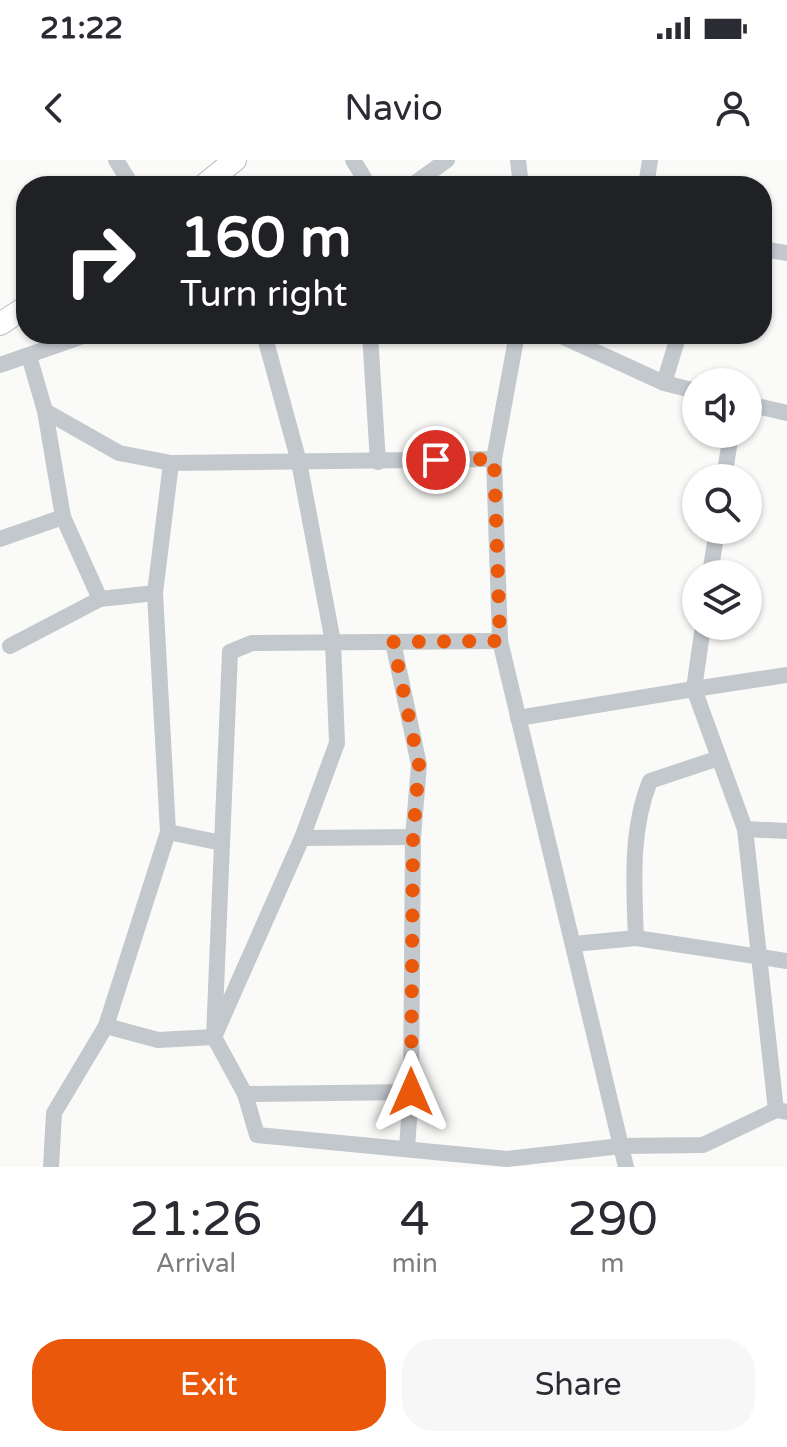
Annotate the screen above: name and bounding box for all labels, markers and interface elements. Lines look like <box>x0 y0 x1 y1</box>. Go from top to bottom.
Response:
text: 21:22 <box>40 10 123 47</box>
icon: back <box>32 86 76 130</box>
icon: person <box>711 86 755 130</box>
text: Navio <box>344 87 443 130</box>
text: 160 m <box>180 205 351 272</box>
icon: right <box>48 208 152 312</box>
text: Turn right <box>180 273 347 316</box>
map controls <box>682 368 762 640</box>
button: sound <box>682 368 762 448</box>
pin <box>402 426 470 494</box>
icon: arrive <box>414 438 458 482</box>
button: search <box>682 464 762 544</box>
button: layers <box>682 560 762 640</box>
position arrow <box>369 1050 453 1134</box>
text: 21:26 <box>129 1191 262 1249</box>
text: 4 <box>400 1191 430 1249</box>
text: 290 <box>567 1191 658 1249</box>
text: Arrival <box>156 1248 236 1279</box>
text: min <box>392 1248 438 1279</box>
text: m <box>601 1248 624 1279</box>
button: Exit <box>32 1339 386 1431</box>
button: Share <box>402 1339 755 1431</box>

